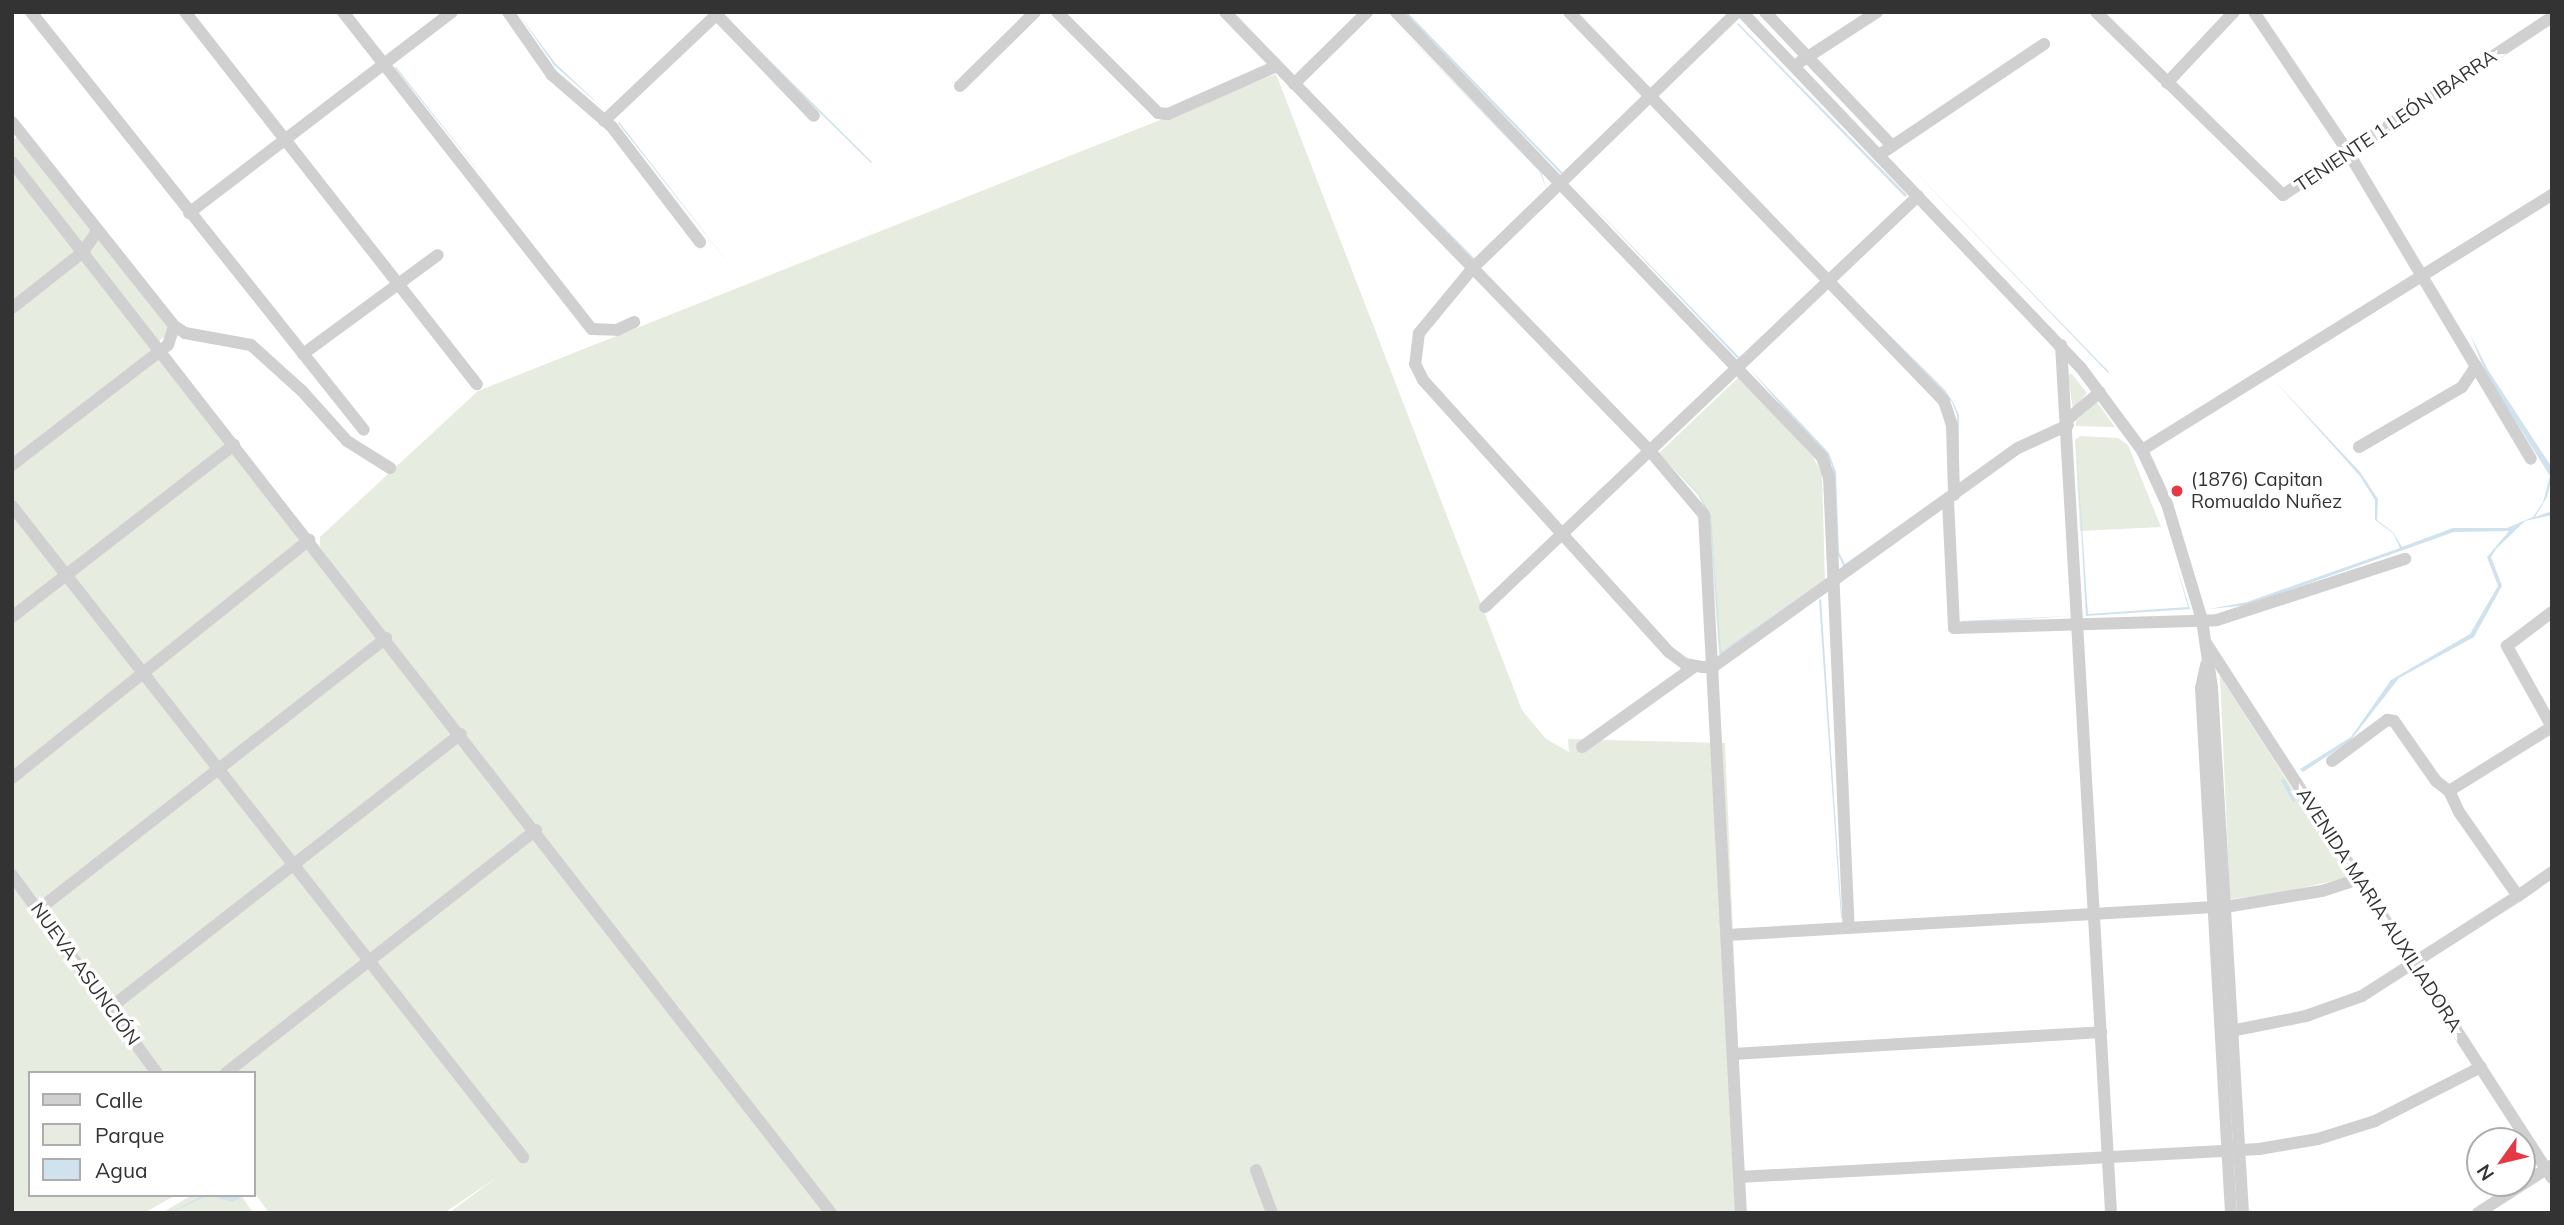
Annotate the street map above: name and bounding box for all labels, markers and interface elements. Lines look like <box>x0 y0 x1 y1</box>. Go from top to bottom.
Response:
street label: TENIENTE 1 LEÓN IBARRA <box>2291 45 2501 197</box>
place label: (1876) Capitan Romualdo Nuñez <box>2191 469 2342 513</box>
marker: (1876) Capitan Romualdo Nuñez <box>2169 483 2185 499</box>
street label: AVENIDA MARIA AUXILIADORA <box>2291 784 2467 1036</box>
street label: NUEVA ASUNCIÓN <box>26 898 144 1050</box>
legend <box>28 1071 256 1197</box>
text: Calle <box>95 1087 143 1113</box>
text: Parque <box>95 1122 164 1148</box>
north arrow <box>2466 1127 2536 1197</box>
text: Agua <box>95 1157 148 1183</box>
text: N <box>2471 1160 2499 1185</box>

